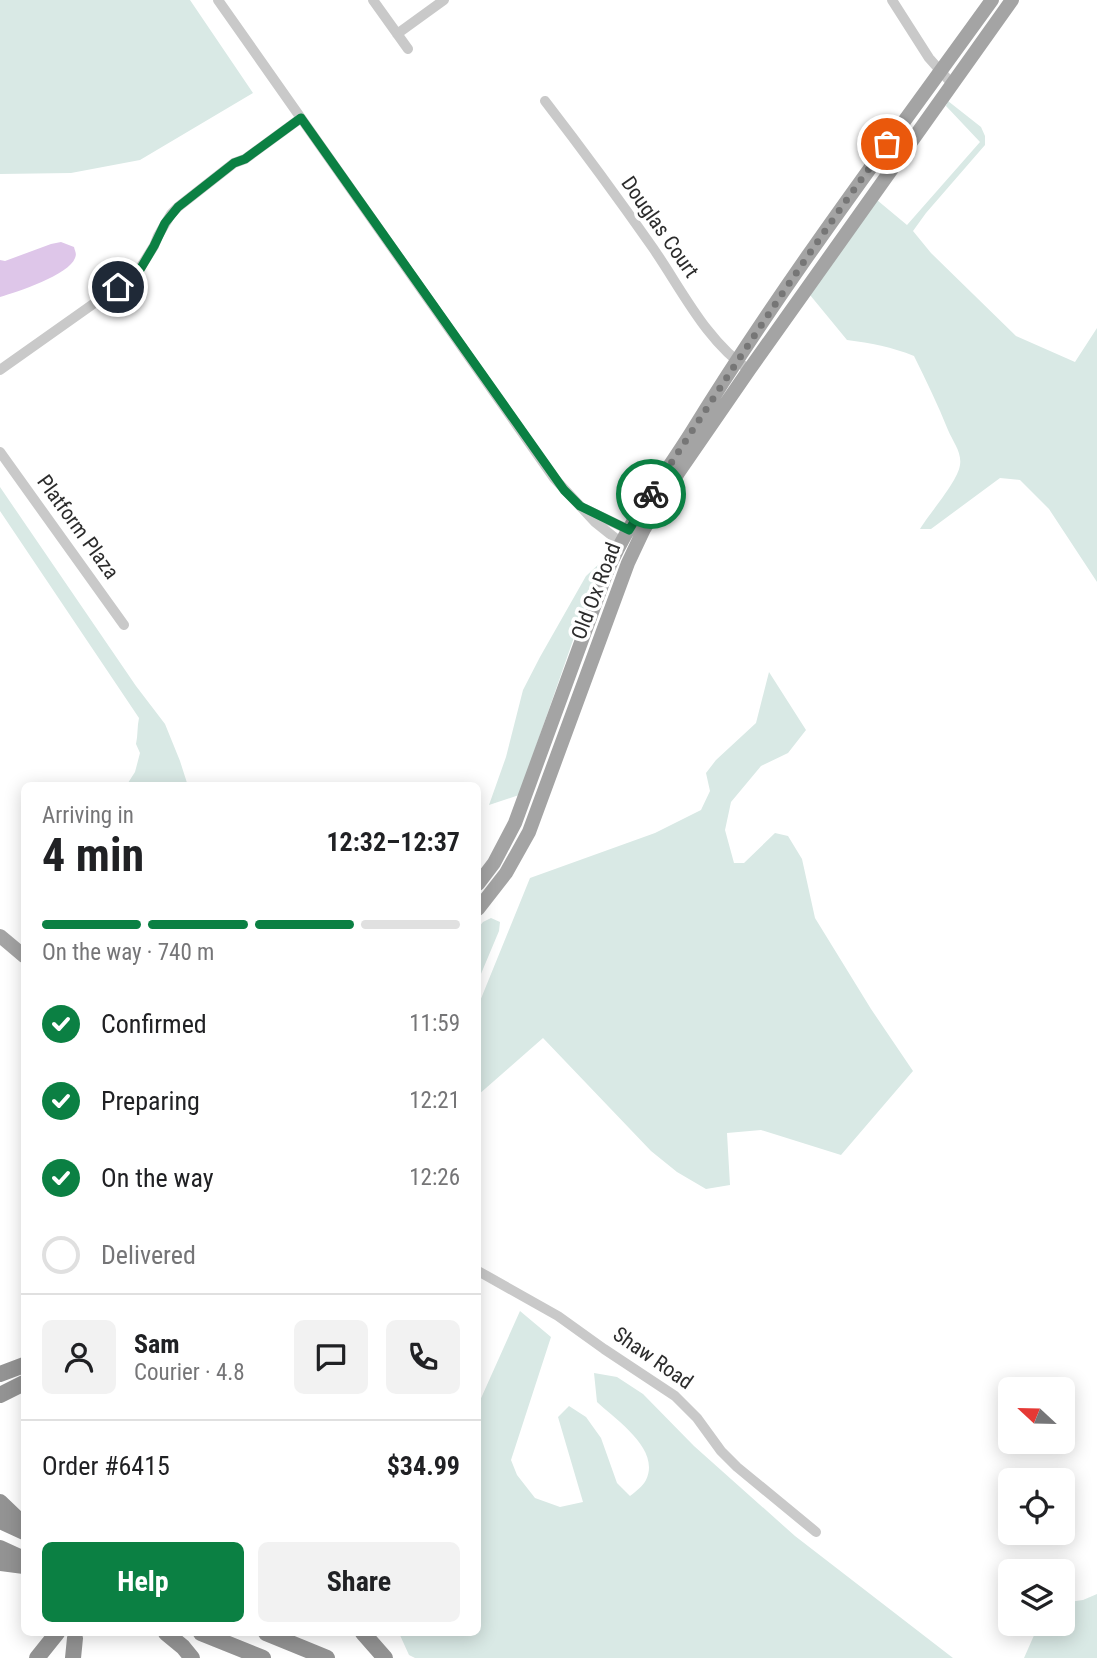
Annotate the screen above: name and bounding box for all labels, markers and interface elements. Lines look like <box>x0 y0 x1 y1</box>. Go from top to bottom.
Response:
pin <box>857 114 917 174</box>
icon: bag <box>868 125 906 163</box>
street label: Douglas Court <box>616 172 704 282</box>
pin <box>88 257 148 317</box>
icon: home <box>99 268 137 306</box>
courier <box>616 459 686 529</box>
street label: Platform Plaza <box>32 470 124 584</box>
icon: bike <box>632 475 670 513</box>
street label: Old Ox Road <box>567 539 625 643</box>
text: Arriving in <box>42 802 134 829</box>
text: 12:32–12:37 <box>326 827 460 857</box>
text: 4 min <box>42 828 144 882</box>
text: On the way · 740 m <box>42 939 214 966</box>
icon: check <box>42 1005 80 1043</box>
text: Confirmed <box>101 1009 207 1039</box>
text: 11:59 <box>409 1010 460 1037</box>
icon: check <box>42 1082 80 1120</box>
text: Preparing <box>101 1086 200 1116</box>
text: 12:21 <box>409 1087 460 1114</box>
icon: check <box>42 1159 80 1197</box>
text: On the way <box>101 1163 214 1193</box>
text: 12:26 <box>409 1164 460 1191</box>
text: Delivered <box>101 1240 196 1270</box>
button: person <box>42 1320 116 1394</box>
button: chat <box>294 1320 368 1394</box>
button: phone <box>386 1320 460 1394</box>
street label: Shaw Road <box>609 1322 697 1394</box>
text: Sam <box>134 1329 180 1359</box>
text: Courier · 4.8 <box>134 1359 245 1386</box>
north arrow <box>998 1377 1074 1454</box>
map controls <box>998 1377 1075 1636</box>
text: Order #6415 <box>42 1451 170 1481</box>
text: $34.99 <box>387 1451 460 1481</box>
button: locate <box>998 1468 1075 1545</box>
button: Help <box>42 1542 244 1622</box>
button: Share <box>258 1542 460 1622</box>
button: layers <box>998 1559 1075 1636</box>

